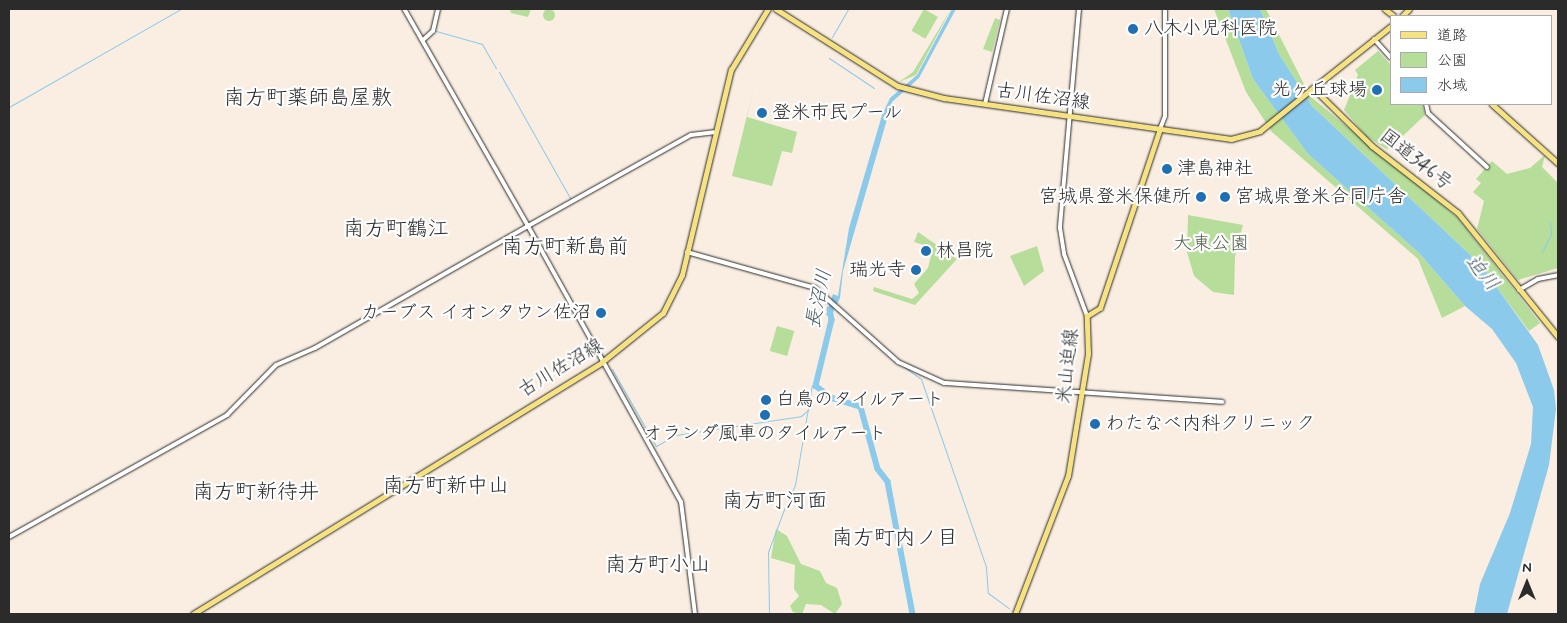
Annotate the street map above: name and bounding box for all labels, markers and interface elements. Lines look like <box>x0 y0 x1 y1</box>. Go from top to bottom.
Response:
legend <box>1390 15 1552 105</box>
place label: 八木小児科医院 <box>1144 18 1277 40</box>
marker: 八木小児科医院 <box>1126 22 1140 36</box>
text: 道路 <box>1437 26 1467 46</box>
text: 公園 <box>1437 51 1467 71</box>
text: 水域 <box>1437 76 1467 96</box>
street label: 古川佐沼線 <box>994 79 1092 115</box>
place label: 光ヶ丘球場 <box>1272 79 1367 101</box>
marker: 光ヶ丘球場 <box>1371 84 1383 96</box>
district label: 南方町薬師島屋敷 <box>224 85 392 111</box>
place label: 登米市民プール <box>772 102 904 124</box>
marker: 登米市民プール <box>756 107 768 119</box>
street label: 国道346号 <box>1375 125 1457 195</box>
place label: 津島神社 <box>1177 158 1253 180</box>
marker: 津島神社 <box>1161 163 1173 175</box>
place label: 宮城県登米保健所 <box>1039 186 1191 208</box>
place label: 宮城県登米合同庁舎 <box>1235 186 1406 208</box>
marker: 宮城県登米保健所 <box>1195 191 1207 203</box>
marker: 宮城県登米合同庁舎 <box>1219 191 1231 203</box>
district label: 南方町鶴江 <box>344 216 448 242</box>
park label: 大東公園 <box>1173 233 1249 255</box>
district label: 南方町新島前 <box>502 234 628 260</box>
place label: 林昌院 <box>936 240 993 262</box>
marker: 林昌院 <box>920 245 932 257</box>
water label: 迫川 <box>1460 250 1504 296</box>
place label: 瑞光寺 <box>849 259 906 281</box>
marker: 瑞光寺 <box>910 264 922 276</box>
water label: 長沼川 <box>801 267 837 331</box>
place label: カーブス イオンタウン佐沼 <box>358 302 591 324</box>
marker: カーブス イオンタウン佐沼 <box>595 307 607 319</box>
street label: 米山迫線 <box>1053 327 1083 405</box>
street label: 古川佐沼線 <box>514 334 608 402</box>
place label: 白鳥のタイルアート <box>776 389 946 411</box>
marker: 白鳥のタイルアート <box>760 394 772 406</box>
marker: オランダ風車のタイルアート <box>759 409 771 421</box>
place label: わたなべ内科クリニック <box>1106 413 1315 435</box>
marker: わたなべ内科クリニック <box>1088 417 1102 431</box>
place label: オランダ風車のタイルアート <box>642 423 888 445</box>
district label: 南方町新中山 <box>383 473 509 499</box>
district label: 南方町新待井 <box>193 479 319 505</box>
district label: 南方町河面 <box>723 488 827 514</box>
district label: 南方町内ノ目 <box>832 525 958 551</box>
district label: 南方町小山 <box>606 552 710 578</box>
north arrow <box>1502 558 1552 608</box>
text: N <box>1522 559 1532 577</box>

